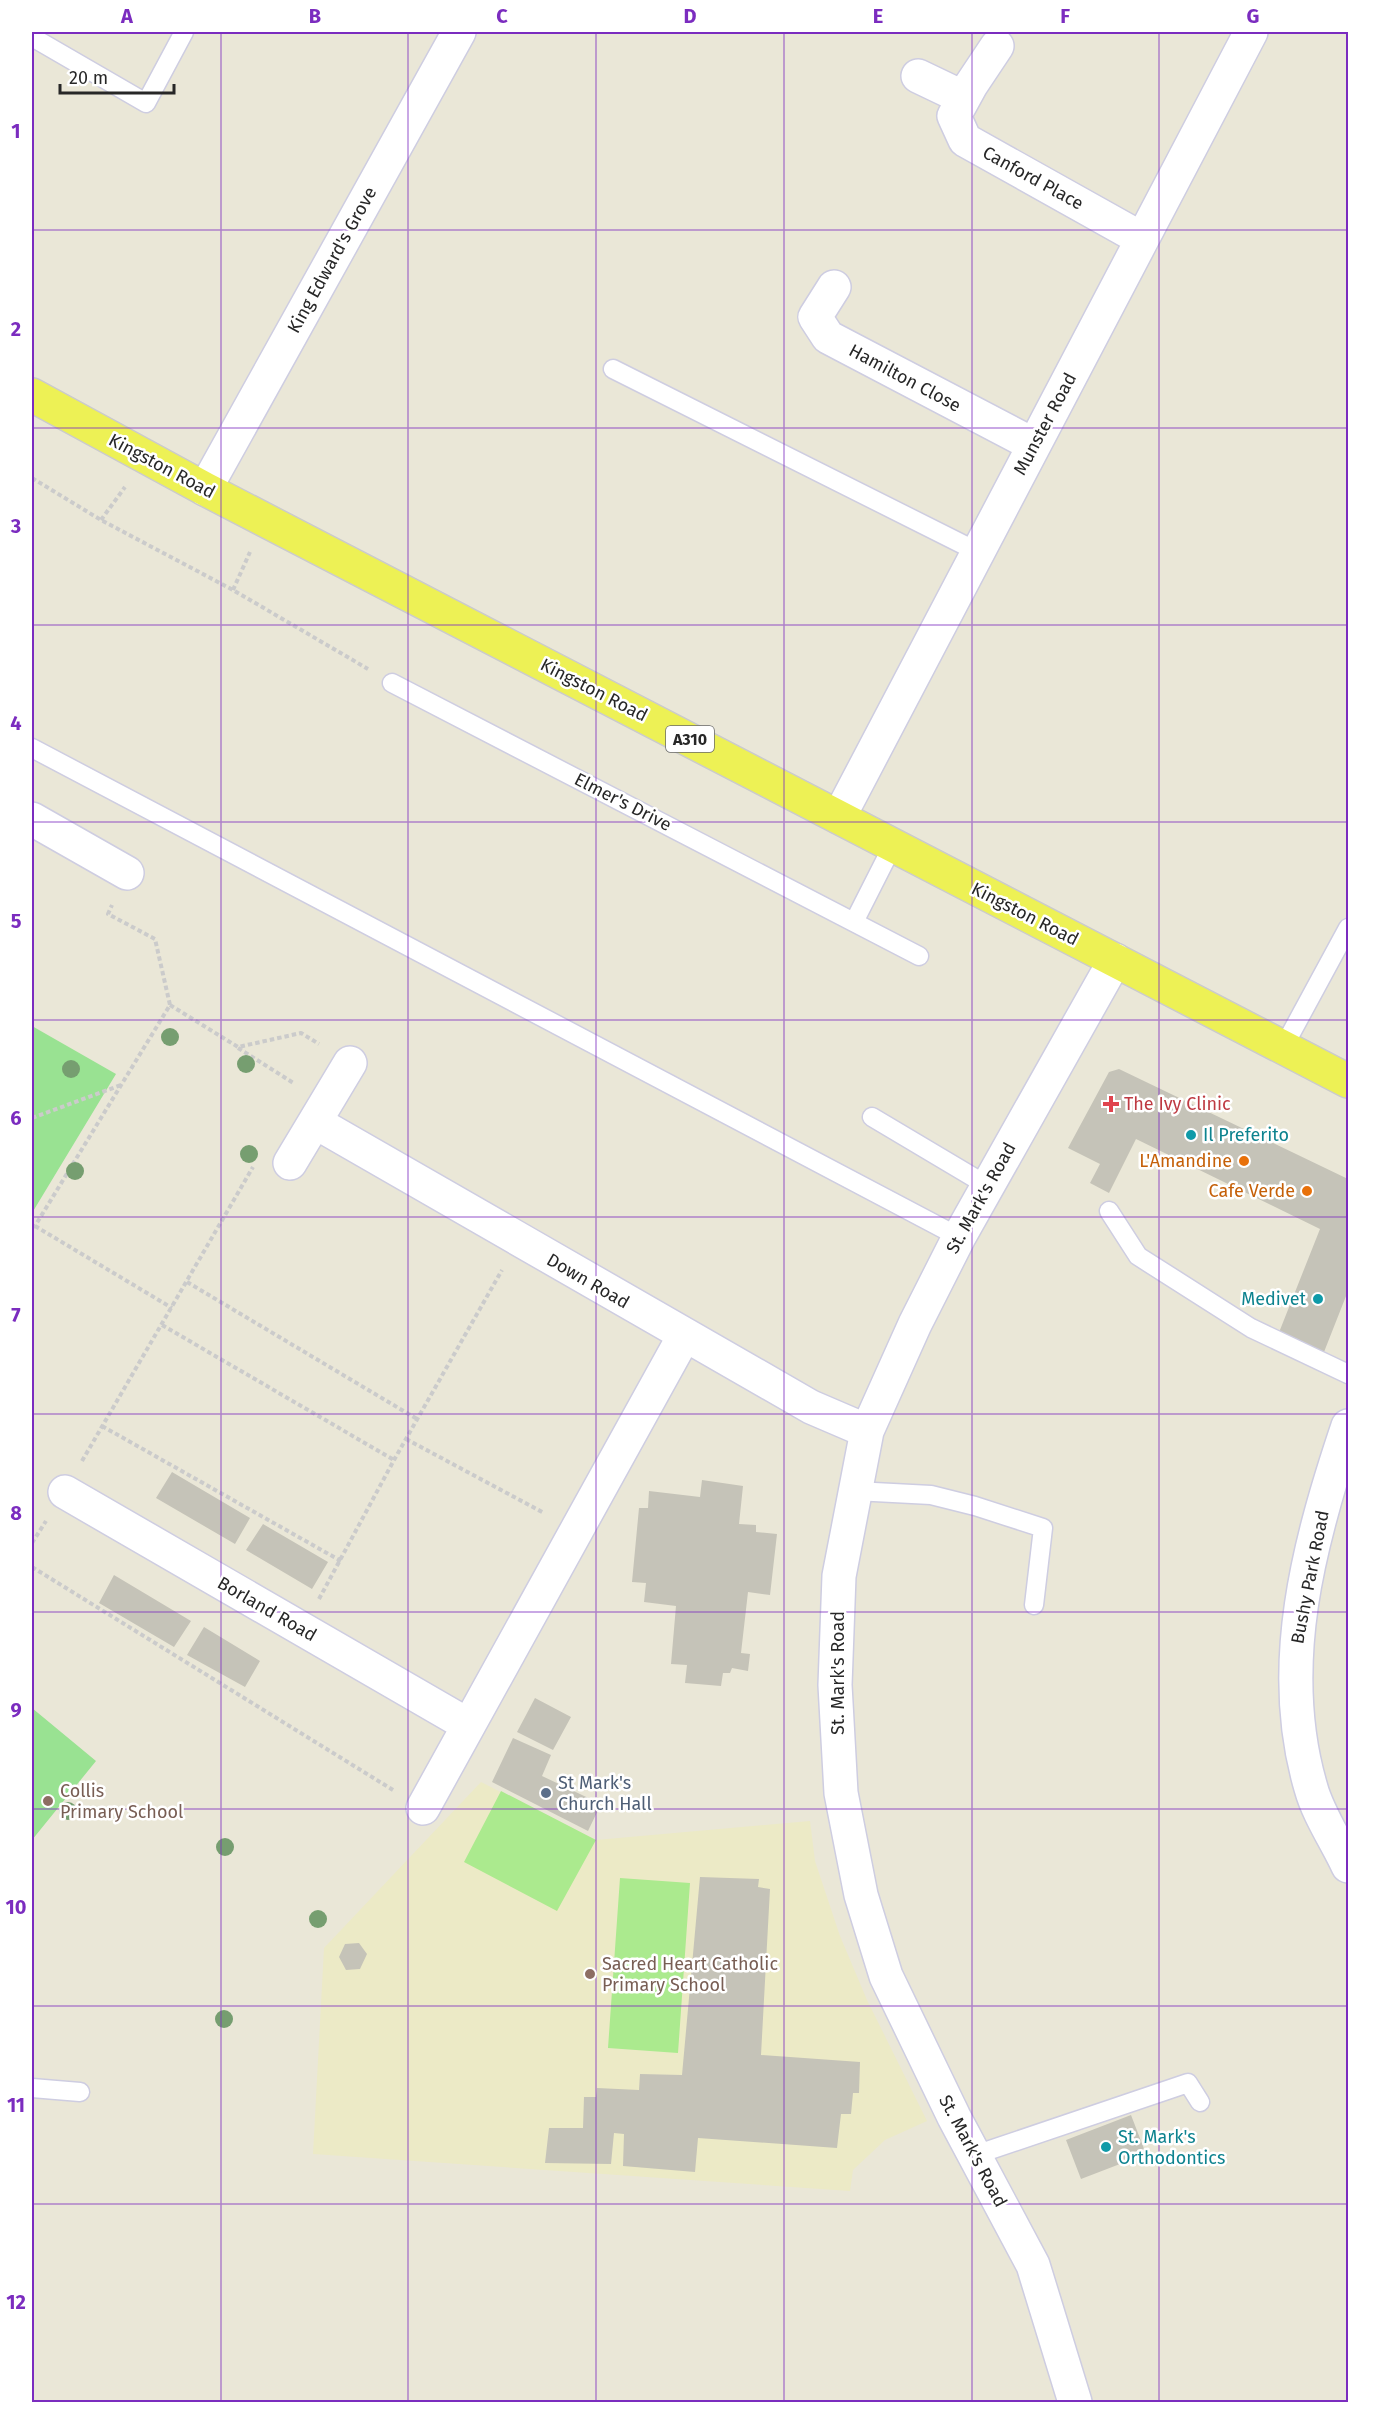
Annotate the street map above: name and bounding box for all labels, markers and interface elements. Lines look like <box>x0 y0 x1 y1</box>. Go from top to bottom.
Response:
text: A <box>120 4 134 28</box>
text: B <box>309 4 321 28</box>
text: C <box>496 4 508 28</box>
text: D <box>683 4 697 28</box>
text: E <box>873 4 883 28</box>
text: F <box>1060 4 1070 28</box>
text: G <box>1247 4 1259 28</box>
scale bar <box>60 57 174 95</box>
text: 20 m <box>69 67 108 89</box>
text: 1 <box>11 119 21 143</box>
street label: Canford Place <box>979 141 1087 215</box>
street label: King Edward's Grove <box>283 183 381 337</box>
text: 2 <box>11 317 21 341</box>
street label: Hamilton Close <box>845 339 965 417</box>
street label: Munster Road <box>1009 369 1081 479</box>
street label: Kingston Road <box>105 429 219 503</box>
text: 3 <box>10 514 21 538</box>
street label: Kingston Road <box>537 654 651 726</box>
text: 4 <box>10 711 22 735</box>
road number: A310 <box>666 726 714 752</box>
street label: Elmer's Drive <box>571 768 675 836</box>
street label: Kingston Road <box>968 878 1082 950</box>
text: 5 <box>11 909 22 933</box>
place label: The Ivy Clinic <box>1124 1093 1231 1115</box>
marker: The Ivy Clinic <box>1102 1095 1120 1113</box>
text: 6 <box>10 1106 22 1130</box>
place label: Il Preferito <box>1203 1124 1289 1146</box>
marker: Il Preferito <box>1184 1128 1198 1142</box>
street label: St. Mark's Road <box>941 1138 1021 1258</box>
place label: L'Amandine <box>1139 1150 1232 1172</box>
marker: L'Amandine <box>1237 1154 1251 1168</box>
place label: Cafe Verde <box>1209 1180 1295 1202</box>
marker: Cafe Verde <box>1300 1184 1314 1198</box>
street label: Down Road <box>543 1249 633 1313</box>
place label: Medivet <box>1241 1288 1306 1310</box>
marker: Medivet <box>1311 1292 1325 1306</box>
text: 7 <box>11 1303 21 1327</box>
text: 8 <box>10 1501 22 1525</box>
street label: Bushy Park Road <box>1286 1508 1334 1646</box>
street label: Borland Road <box>213 1572 321 1646</box>
street label: St. Mark's Road <box>827 1611 849 1735</box>
text: 9 <box>10 1698 22 1722</box>
place label: St Mark's Church Hall <box>558 1772 652 1815</box>
place label: Collis Primary School <box>60 1780 183 1823</box>
marker: St Mark's Church Hall <box>539 1786 553 1800</box>
marker: Collis Primary School <box>41 1794 55 1808</box>
text: 10 <box>6 1895 26 1919</box>
place label: Sacred Heart Catholic Primary School <box>602 1953 778 1996</box>
marker: Sacred Heart Catholic Primary School <box>583 1967 597 1981</box>
street label: St. Mark's Road <box>934 2091 1012 2211</box>
text: 11 <box>7 2093 25 2117</box>
place label: St. Mark's Orthodontics <box>1118 2126 1225 2169</box>
marker: St. Mark's Orthodontics <box>1099 2140 1113 2154</box>
text: 12 <box>6 2290 26 2314</box>

